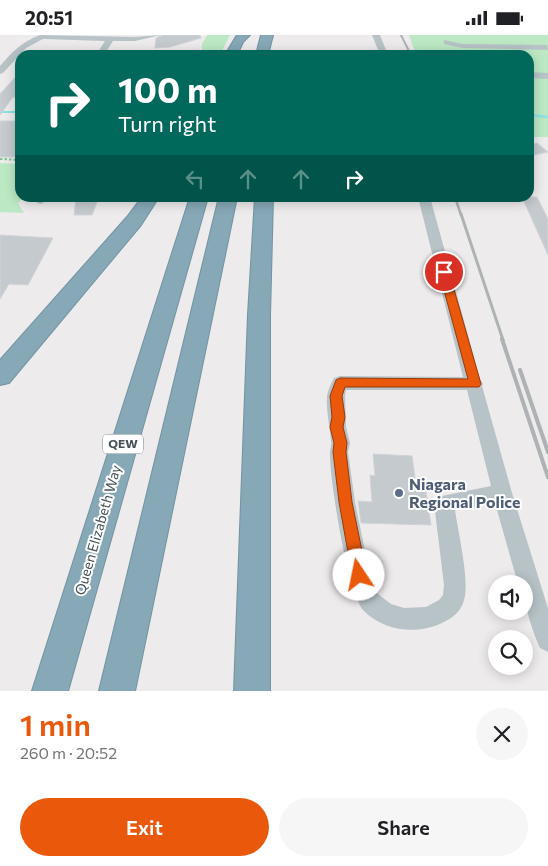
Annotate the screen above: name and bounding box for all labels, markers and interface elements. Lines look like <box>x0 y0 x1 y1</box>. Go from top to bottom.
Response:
text: 20:51 <box>25 6 73 29</box>
text: 100 m <box>118 67 218 110</box>
icon: right <box>35 70 100 135</box>
text: Turn right <box>118 110 216 137</box>
icon: left <box>181 165 209 193</box>
icon: ahead <box>234 165 262 193</box>
icon: ahead <box>287 165 315 193</box>
icon: right <box>340 165 368 193</box>
pin <box>423 251 465 293</box>
icon: arrive <box>430 258 458 286</box>
road number: QEW <box>103 434 143 453</box>
street label: Queen Elizabeth Way <box>71 463 124 597</box>
place label: Niagara Regional Police <box>409 474 521 511</box>
marker: Niagara Regional Police <box>393 487 405 499</box>
position arrow <box>332 548 384 600</box>
map controls <box>488 575 533 675</box>
button: sound <box>488 575 533 620</box>
button: search <box>488 630 533 675</box>
text: 1 min <box>20 705 91 742</box>
button: close <box>476 708 528 760</box>
text: 260 m · 20:52 <box>20 743 117 762</box>
button: Exit <box>20 798 269 856</box>
button: Share <box>279 798 528 856</box>

